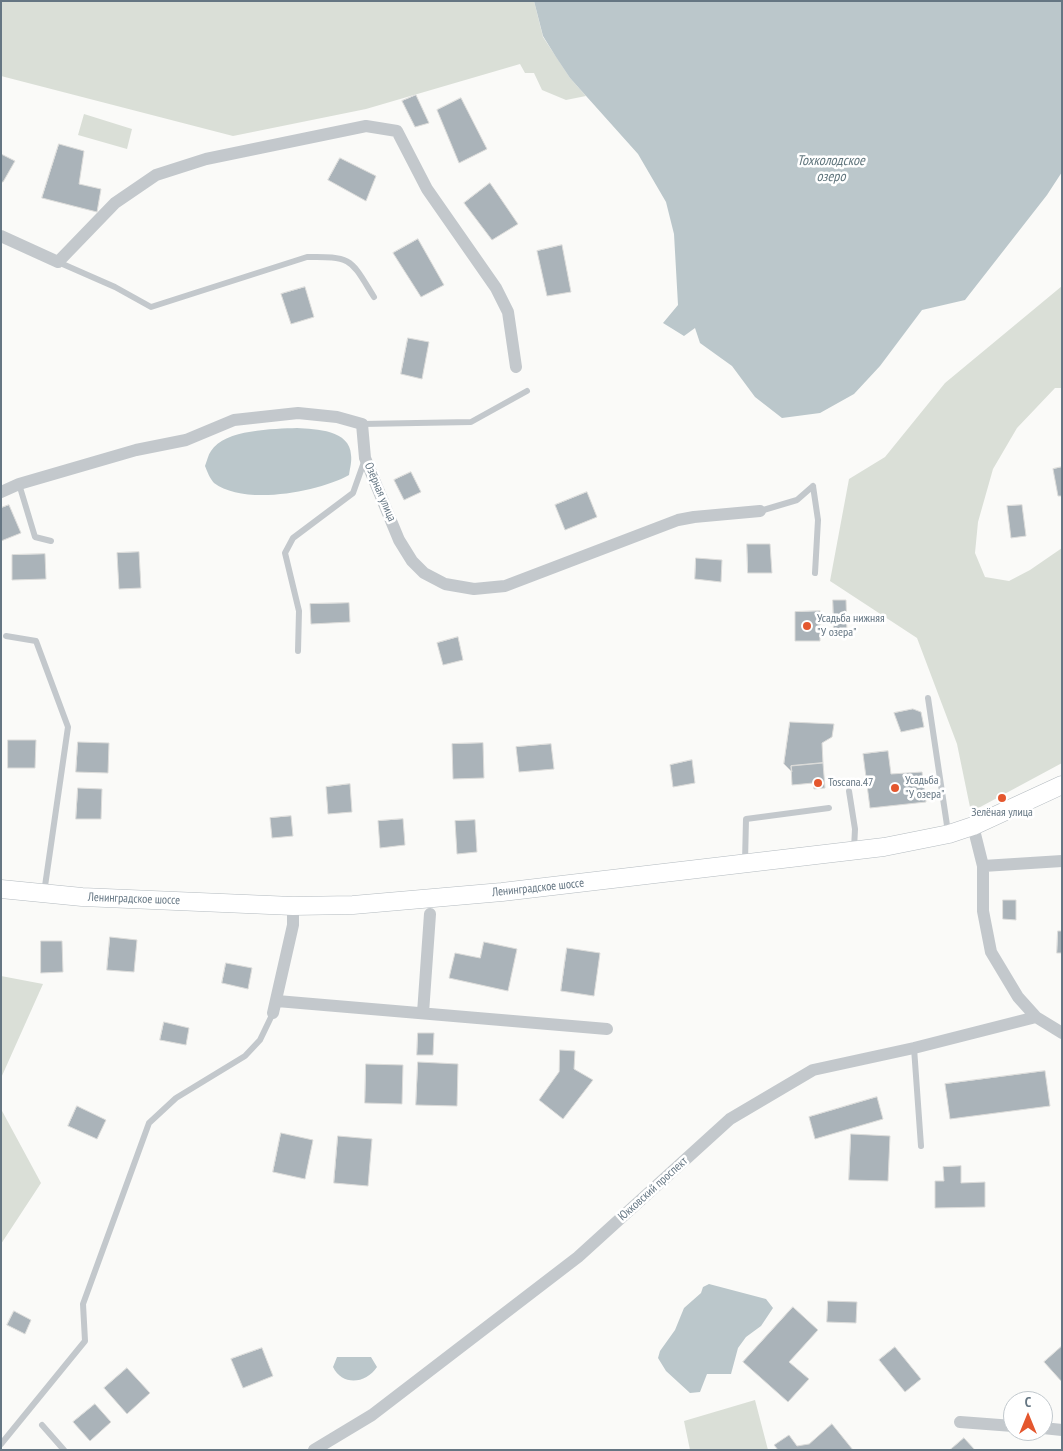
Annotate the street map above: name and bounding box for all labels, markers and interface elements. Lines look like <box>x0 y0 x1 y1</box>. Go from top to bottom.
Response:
water label: Тохколодское озеро <box>797 153 865 186</box>
street label: Озёрная улица <box>361 460 399 524</box>
place label: Усадьба нижняя "У озера" <box>817 612 885 640</box>
marker: Усадьба нижняя "У озера" <box>801 620 813 632</box>
place label: Усадьба "У озера" <box>905 774 944 802</box>
place label: Toscana.47 <box>828 776 873 790</box>
marker: Toscana.47 <box>812 777 824 789</box>
marker: Усадьба "У озера" <box>889 782 901 794</box>
marker: Зелёная улица <box>996 792 1008 804</box>
place label: Зелёная улица <box>971 806 1033 820</box>
street label: Ленинградское шоссе <box>491 876 585 900</box>
street label: Ленинградское шоссе <box>88 890 180 908</box>
street label: Юкковский проспект <box>615 1154 691 1224</box>
north arrow <box>1003 1391 1053 1441</box>
text: С <box>1025 1393 1031 1411</box>

